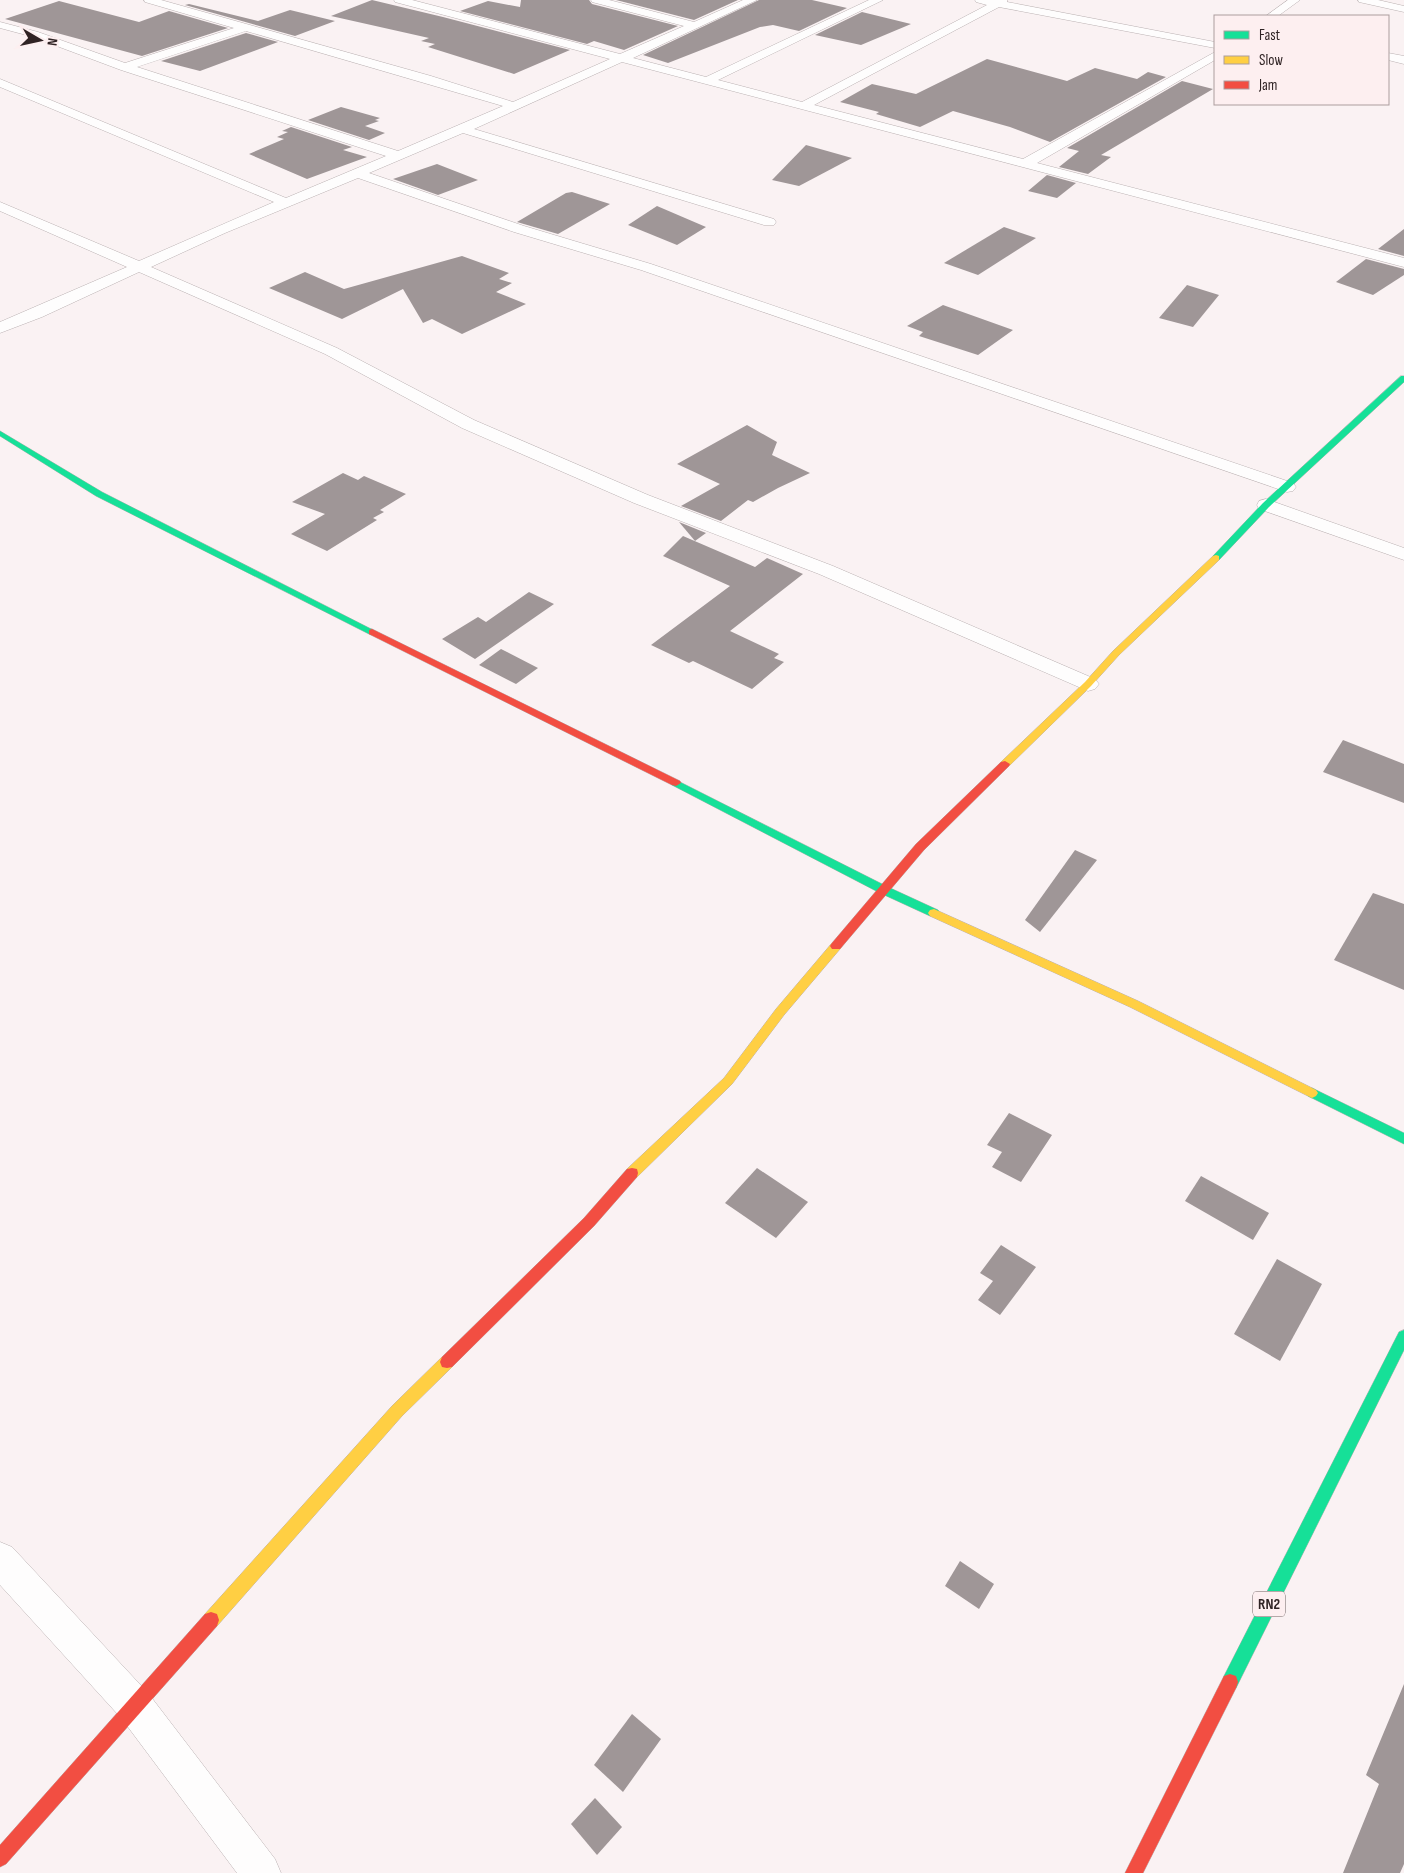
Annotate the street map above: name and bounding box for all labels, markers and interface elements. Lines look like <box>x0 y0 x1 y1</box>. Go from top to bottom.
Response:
north arrow <box>15 15 65 65</box>
legend <box>1214 15 1389 105</box>
text: Fast <box>1259 26 1281 45</box>
text: N <box>43 37 61 47</box>
text: Slow <box>1259 51 1283 70</box>
text: Jam <box>1258 76 1277 95</box>
road number: RN2 <box>1253 1592 1285 1616</box>

